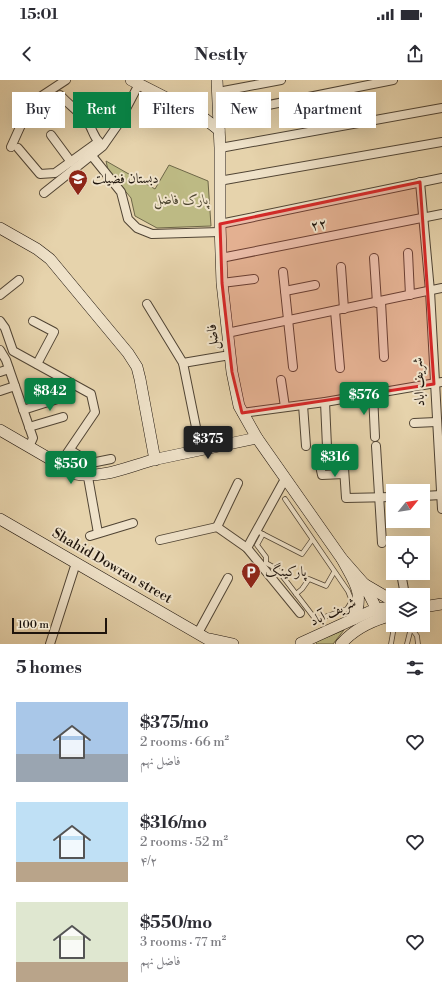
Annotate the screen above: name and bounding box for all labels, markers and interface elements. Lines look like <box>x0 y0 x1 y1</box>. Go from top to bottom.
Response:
text: 15:01 <box>20 5 58 24</box>
icon: back <box>16 43 38 65</box>
text: Nestly <box>194 43 248 66</box>
icon: share <box>404 43 426 65</box>
chip: Buy <box>12 92 65 128</box>
chip: Rent <box>73 92 131 128</box>
chip: Filters <box>139 92 208 128</box>
chip: New <box>216 92 271 128</box>
chip: Apartment <box>279 92 376 128</box>
school or university icon: دبستان فضیلت <box>67 168 89 196</box>
place label: دبستان فضیلت <box>92 170 159 188</box>
park label: پارک فاضل <box>153 191 210 210</box>
street label: ۲۲ <box>309 214 329 236</box>
street label: فاضل <box>203 323 224 351</box>
street label: شریف اباد <box>409 357 429 407</box>
pin: $842 <box>26 378 74 412</box>
pin: $576 <box>340 382 388 416</box>
text: $842 <box>33 383 67 399</box>
text: $576 <box>349 387 379 403</box>
pin: $375 <box>184 426 232 460</box>
text: $375 <box>193 431 223 447</box>
pin: $316 <box>311 444 359 478</box>
text: $316 <box>320 449 350 465</box>
pin: $550 <box>47 451 95 485</box>
text: $550 <box>54 456 88 472</box>
north arrow <box>386 484 430 528</box>
map controls <box>386 484 430 632</box>
street label: Shahid Dowran street <box>49 524 175 608</box>
button: locate <box>386 536 430 580</box>
parking icon: پارکینگ <box>240 561 262 589</box>
place label: پارکینگ <box>265 562 308 582</box>
button: layers <box>386 588 430 632</box>
street label: شریف آباد <box>307 593 359 631</box>
scale bar <box>12 616 107 635</box>
text: 100 m <box>18 618 49 632</box>
text: 5 homes <box>16 657 82 679</box>
icon: filters <box>404 657 426 679</box>
text: $375/mo <box>140 712 209 734</box>
icon: home <box>48 718 96 766</box>
icon: heart <box>404 731 426 753</box>
text: 2 rooms · 66 m² <box>140 734 229 750</box>
text: فاضل نهم <box>140 753 181 769</box>
text: $316/mo <box>140 812 207 834</box>
icon: home <box>48 818 96 866</box>
icon: heart <box>404 831 426 853</box>
text: 2 rooms · 52 m² <box>140 834 228 850</box>
text: ۴/۲ <box>140 853 158 869</box>
text: $550/mo <box>140 912 212 934</box>
icon: home <box>48 918 96 966</box>
icon: heart <box>404 931 426 953</box>
text: 3 rooms · 77 m² <box>140 934 226 950</box>
text: فاضل نهم <box>140 953 181 969</box>

